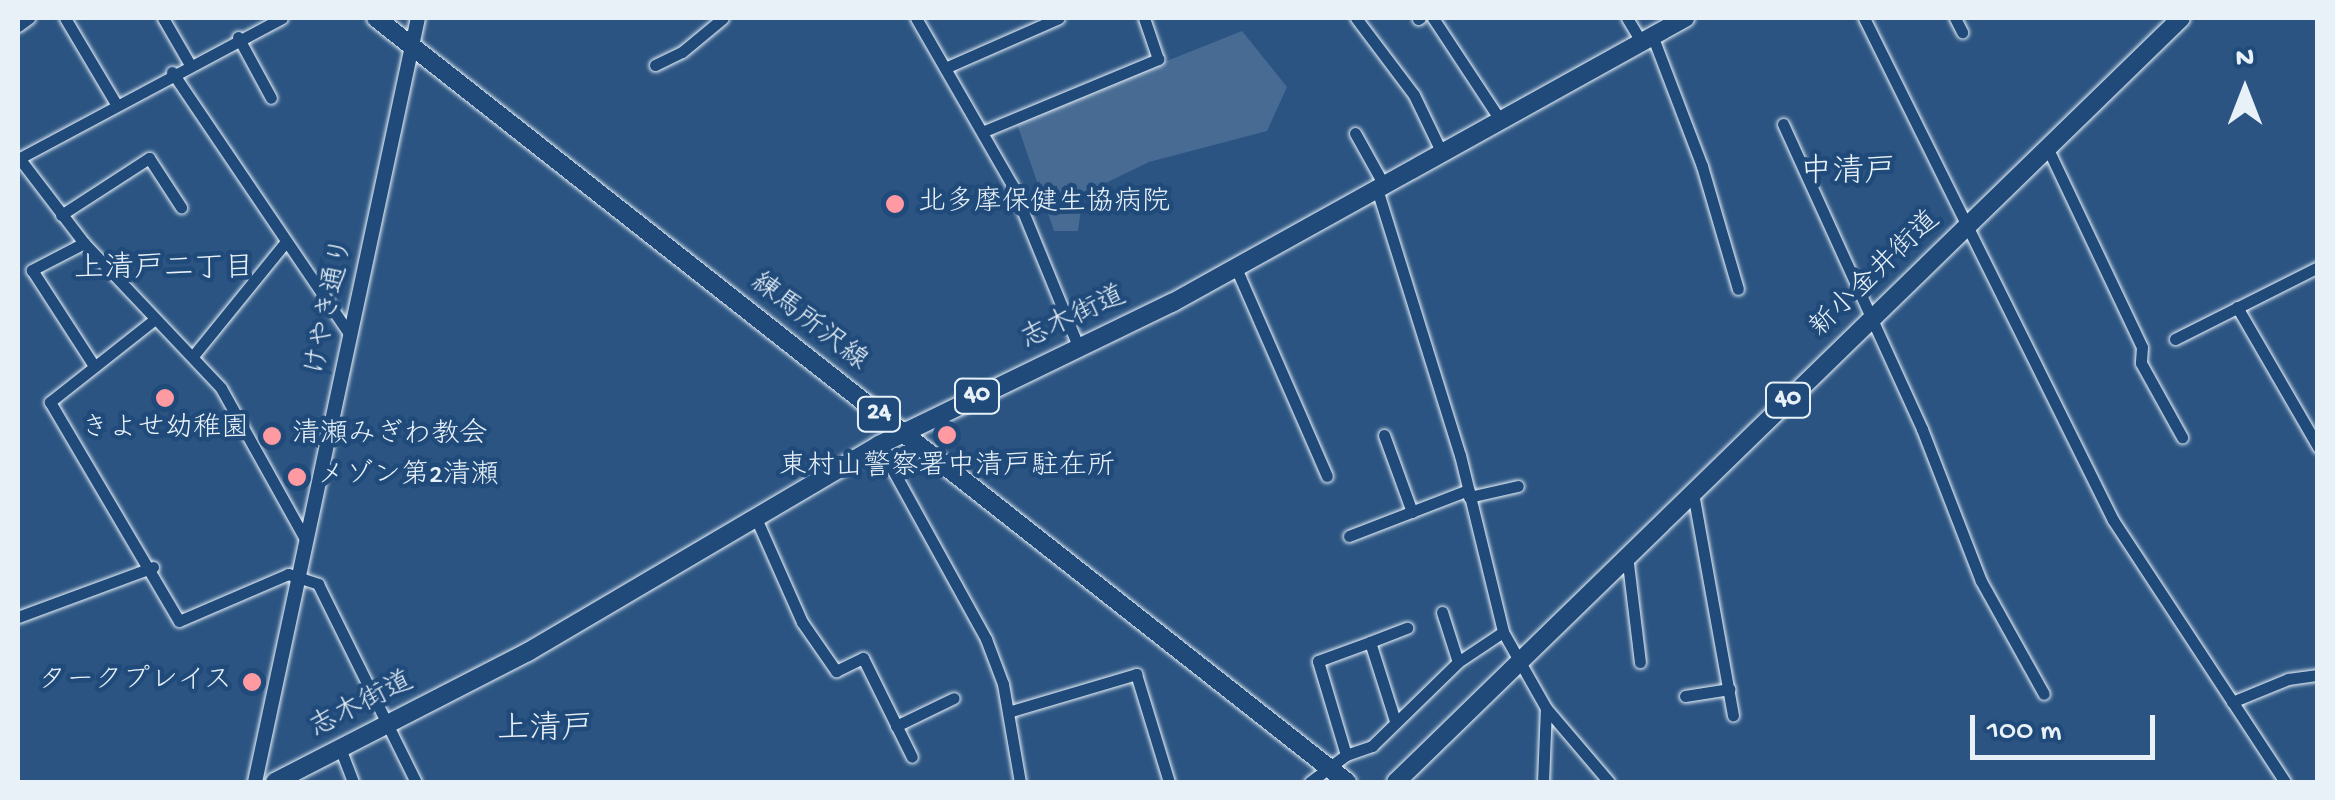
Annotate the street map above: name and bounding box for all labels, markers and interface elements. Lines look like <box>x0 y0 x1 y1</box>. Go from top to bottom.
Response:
north arrow <box>2195 40 2295 140</box>
text: N <box>2236 43 2254 76</box>
district label: 中清戸 <box>1800 155 1896 193</box>
place label: 北多摩保健生協病院 <box>918 187 1170 221</box>
marker: 北多摩保健生協病院 <box>882 191 908 217</box>
street label: 新小金井街道 <box>1804 205 1948 345</box>
street label: けやき通り <box>300 235 362 379</box>
district label: 上清戸二丁目 <box>74 253 254 289</box>
street label: 練馬所沢線 <box>742 267 874 379</box>
street label: 志木街道 <box>1016 280 1132 358</box>
road number: 40 <box>952 376 1002 416</box>
road number: 40 <box>1763 380 1813 420</box>
marker: きよせ幼稚園 <box>154 387 176 409</box>
road number: 24 <box>856 394 902 434</box>
place label: きよせ幼稚園 <box>81 413 249 447</box>
place label: 清瀬みぎわ教会 <box>292 419 488 453</box>
marker: 東村山警察署中清戸駐在所 <box>936 424 958 446</box>
marker: 清瀬みぎわ教会 <box>261 425 283 447</box>
place label: 東村山警察署中清戸駐在所 <box>779 451 1115 485</box>
place label: メゾン第2清瀬 <box>317 460 499 494</box>
marker: メゾン第2清瀬 <box>286 466 308 488</box>
place label: タークプレイス <box>36 665 232 699</box>
street label: 志木街道 <box>304 666 420 746</box>
marker: タークプレイス <box>241 671 263 693</box>
scale bar <box>1975 695 2160 757</box>
district label: 上清戸 <box>497 712 593 750</box>
text: 100 m <box>1987 715 2062 750</box>

